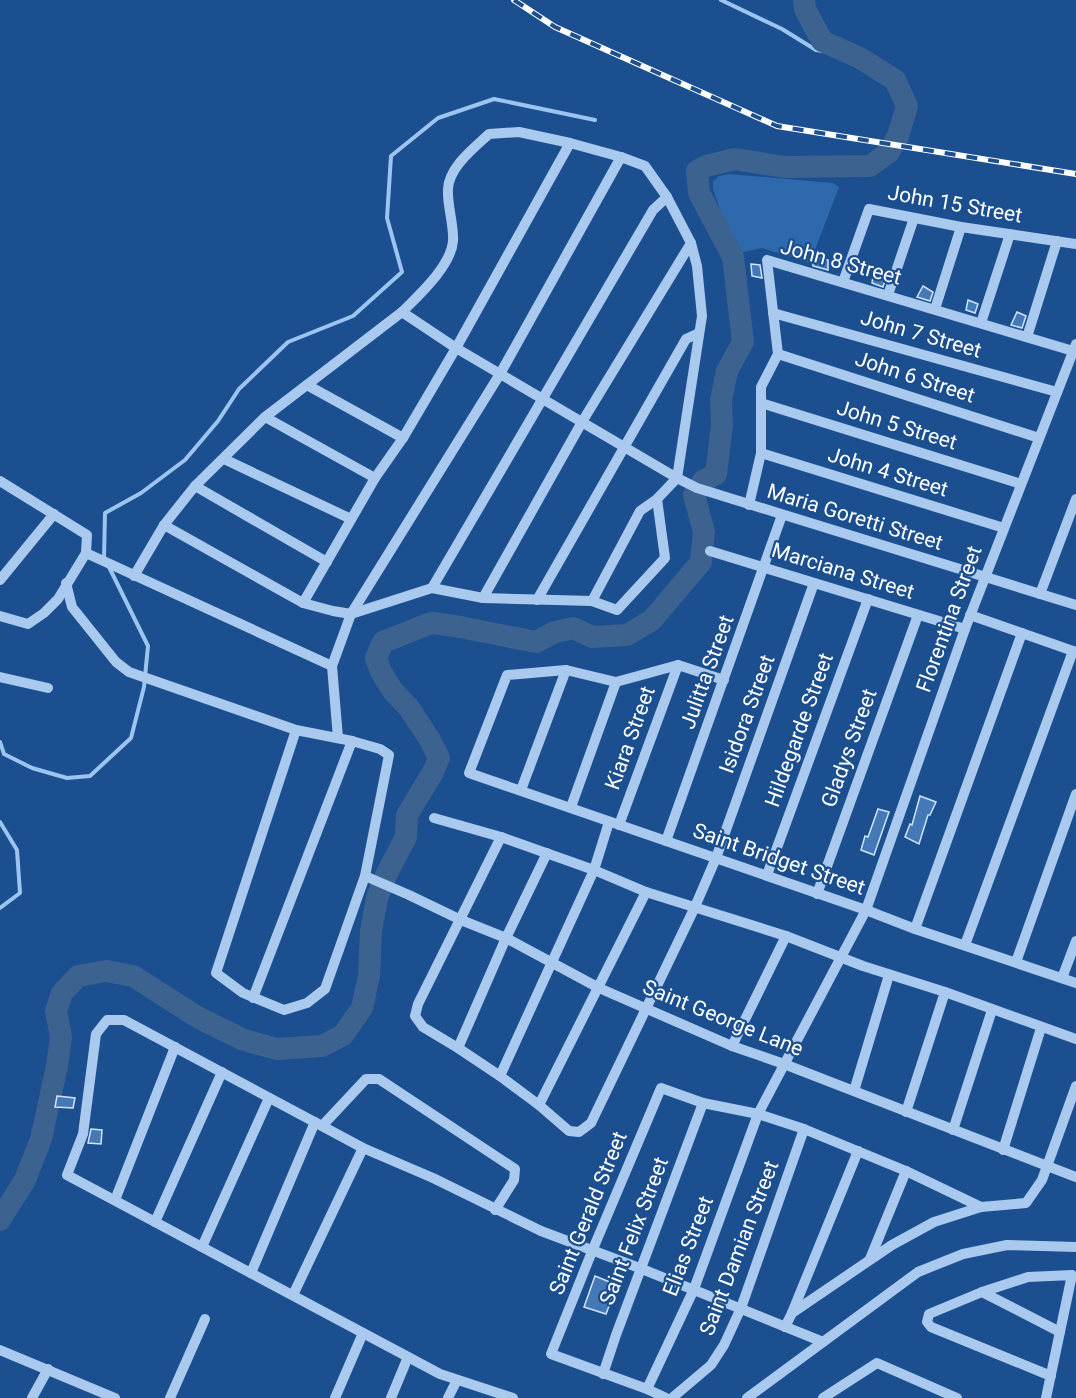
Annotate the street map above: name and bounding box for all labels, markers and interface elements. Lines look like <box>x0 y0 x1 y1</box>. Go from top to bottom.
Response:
street label: John 15 Street <box>886 180 1024 228</box>
street label: John 8 Street <box>778 234 904 290</box>
street label: John 7 Street <box>858 305 984 363</box>
street label: John 6 Street <box>852 346 978 408</box>
street label: John 5 Street <box>834 395 960 455</box>
street label: John 4 Street <box>825 442 951 502</box>
street label: Maria Goretti Street <box>764 479 946 555</box>
street label: Marciana Street <box>769 538 917 604</box>
street label: Florentina Street <box>911 542 987 695</box>
street label: Julitta Street <box>675 612 739 732</box>
street label: Hildegarde Street <box>760 650 838 810</box>
street label: Isidora Street <box>714 651 780 776</box>
street label: Kiara Street <box>600 683 660 793</box>
street label: Gladys Street <box>817 685 882 810</box>
street label: Saint Bridget Street <box>690 818 868 900</box>
street label: Saint George Lane <box>639 975 807 1061</box>
street label: Saint Gerald Street <box>544 1128 632 1298</box>
street label: Saint Felix Street <box>595 1154 673 1308</box>
street label: Saint Damian Street <box>695 1157 783 1339</box>
street label: Elias Street <box>658 1193 718 1299</box>

